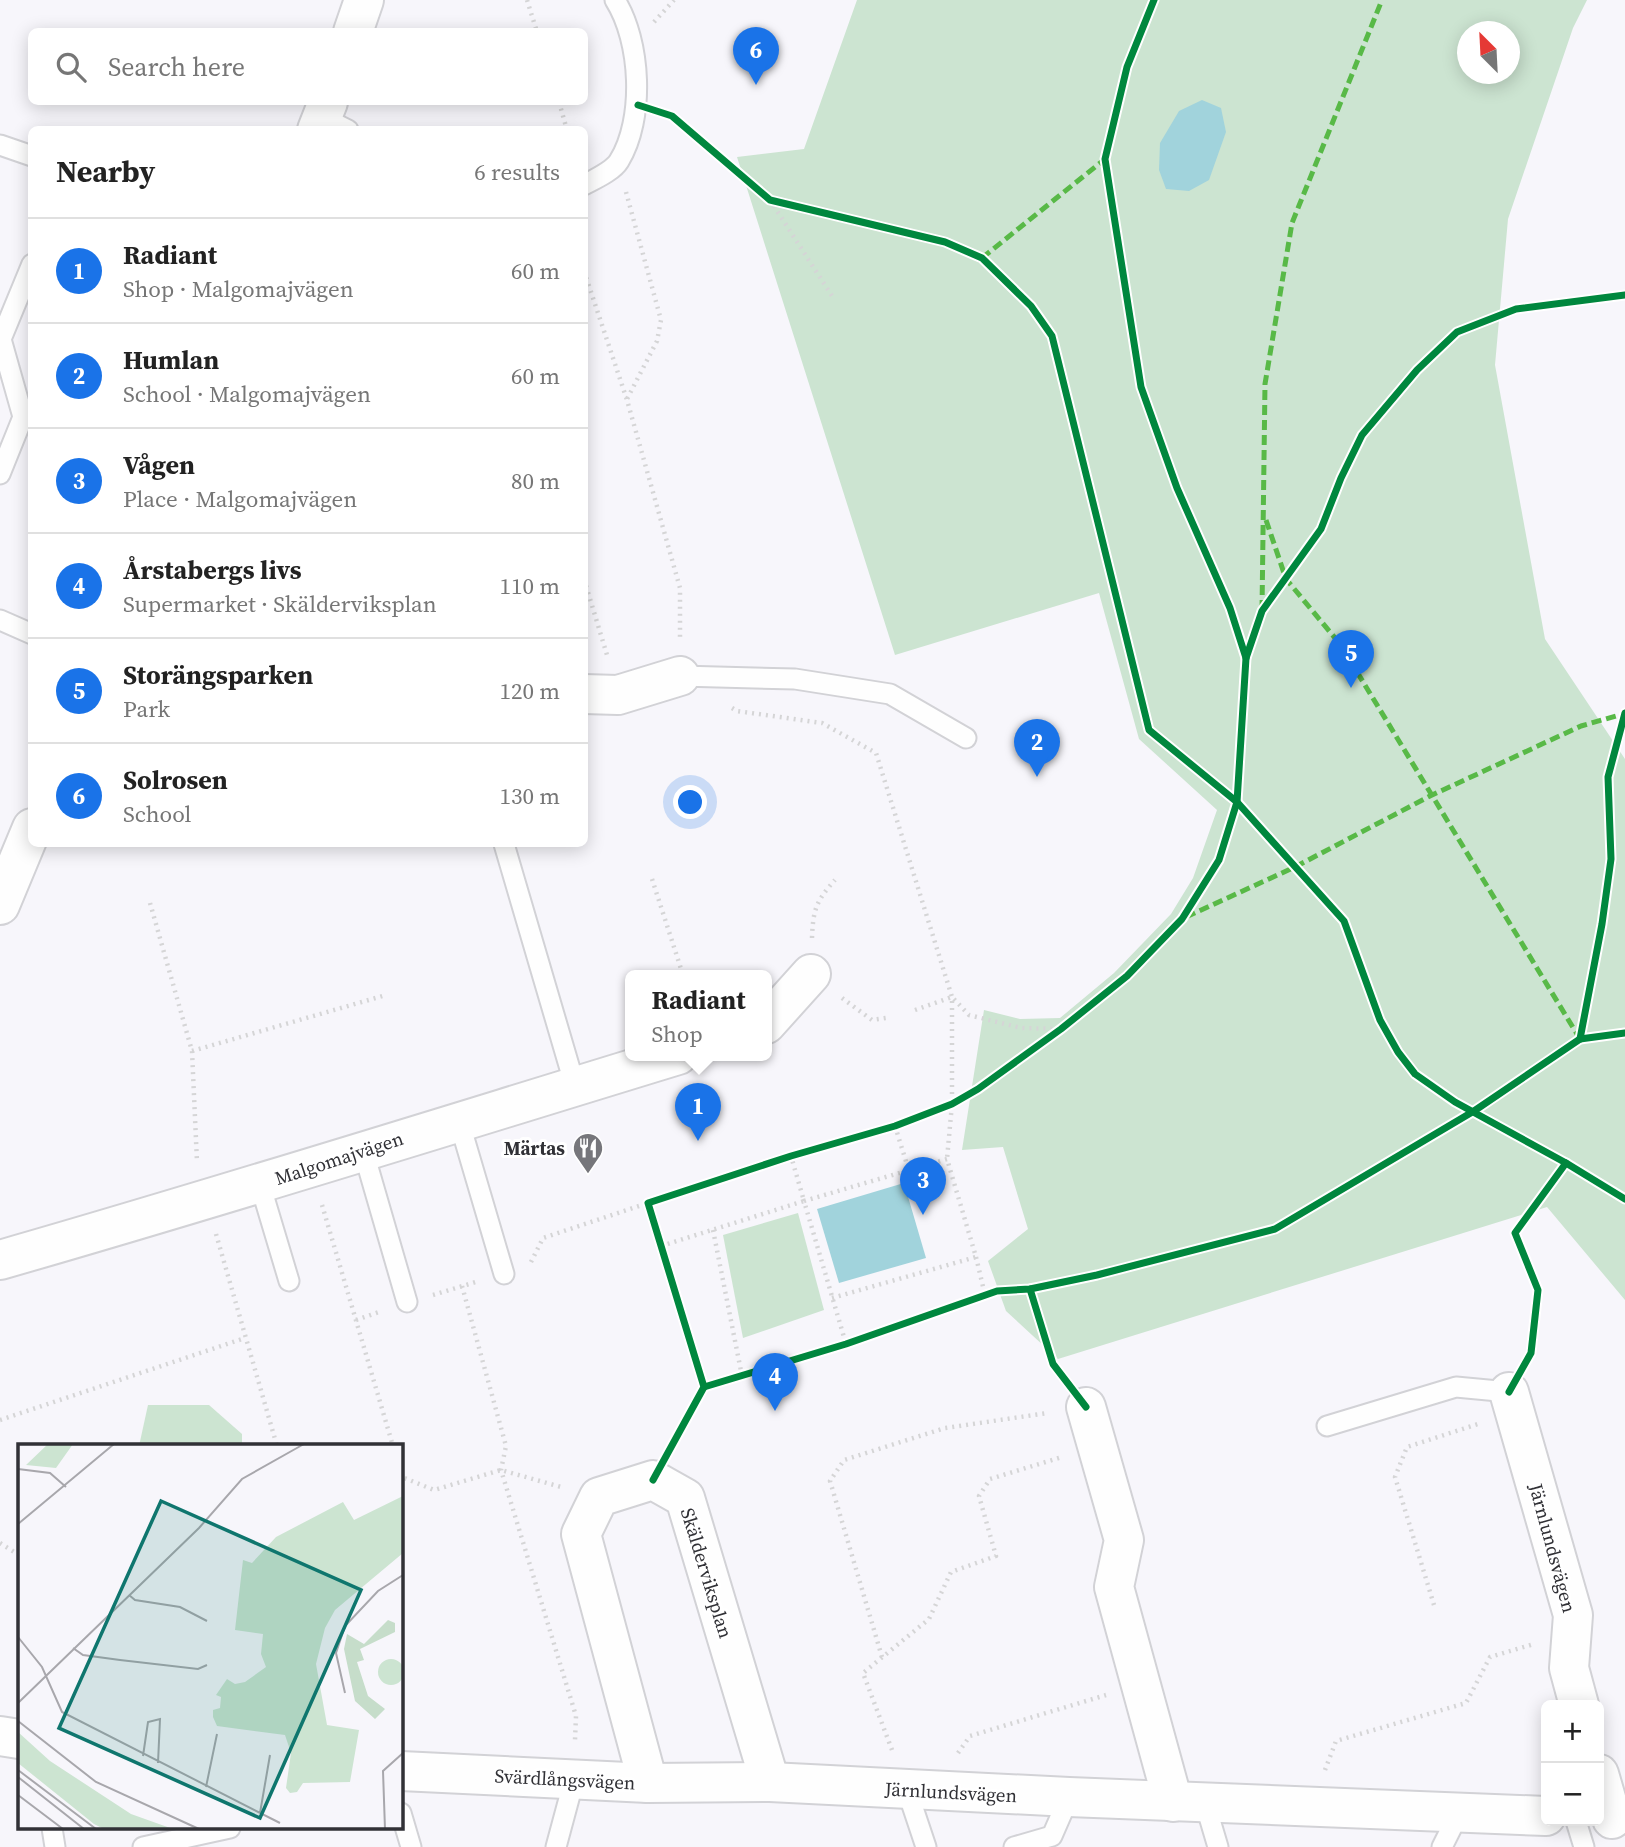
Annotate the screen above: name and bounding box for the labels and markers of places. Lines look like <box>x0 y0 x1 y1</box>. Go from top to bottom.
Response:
pin: 6 <box>733 27 779 85</box>
pin: 5 <box>1328 630 1374 688</box>
pin: 2 <box>1014 719 1060 777</box>
pin: 1 <box>675 1083 721 1141</box>
restaurant icon: Märtas <box>571 1131 605 1175</box>
place label: Märtas <box>504 1135 565 1161</box>
pin: 3 <box>900 1157 946 1215</box>
pin: 4 <box>752 1353 798 1411</box>

